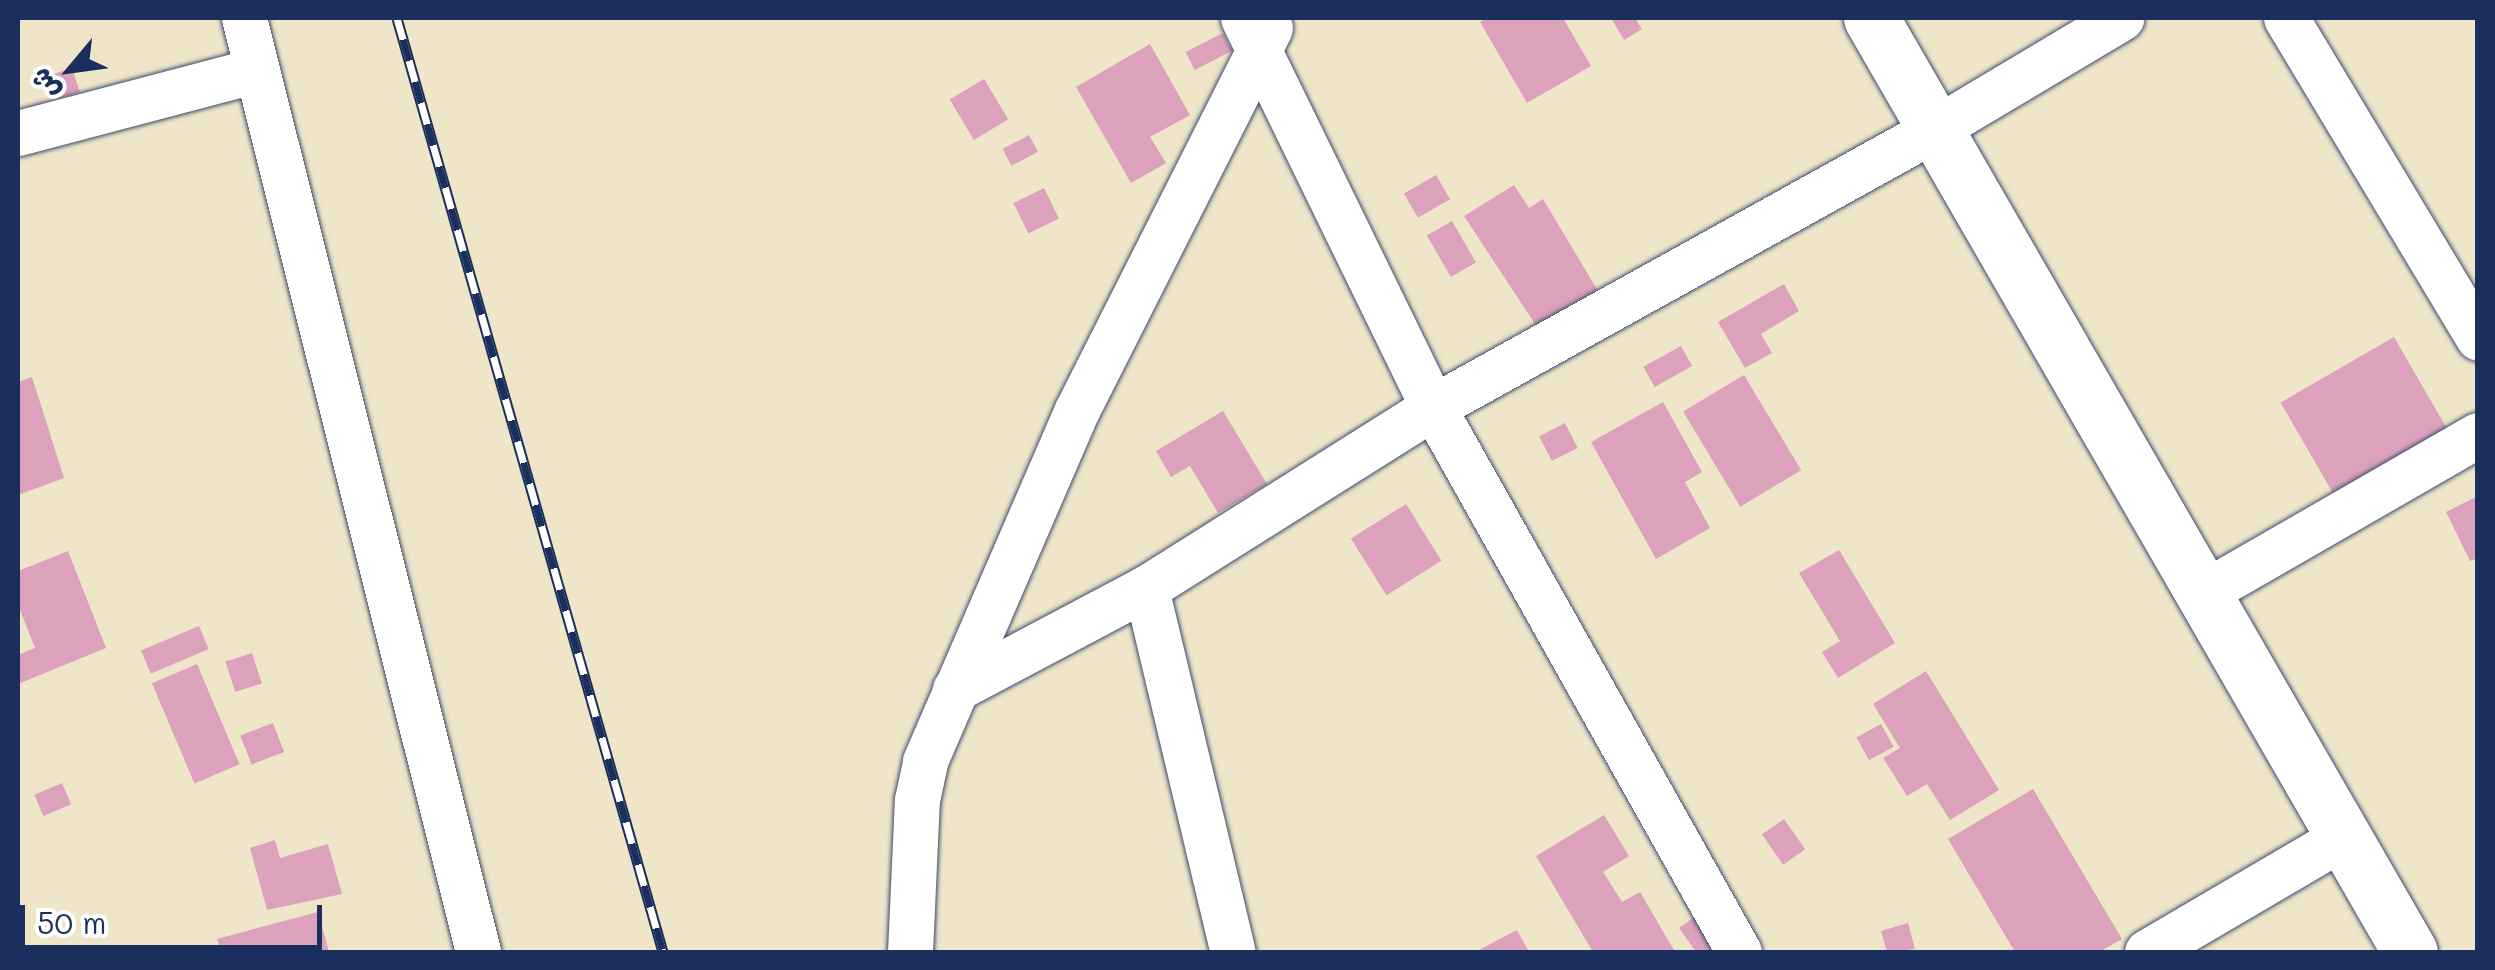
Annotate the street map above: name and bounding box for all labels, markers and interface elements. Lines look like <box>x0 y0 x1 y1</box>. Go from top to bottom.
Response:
north arrow <box>20 20 120 120</box>
text: ش <box>21 62 67 107</box>
scale bar <box>25 885 328 947</box>
text: 50 m <box>37 902 107 942</box>

